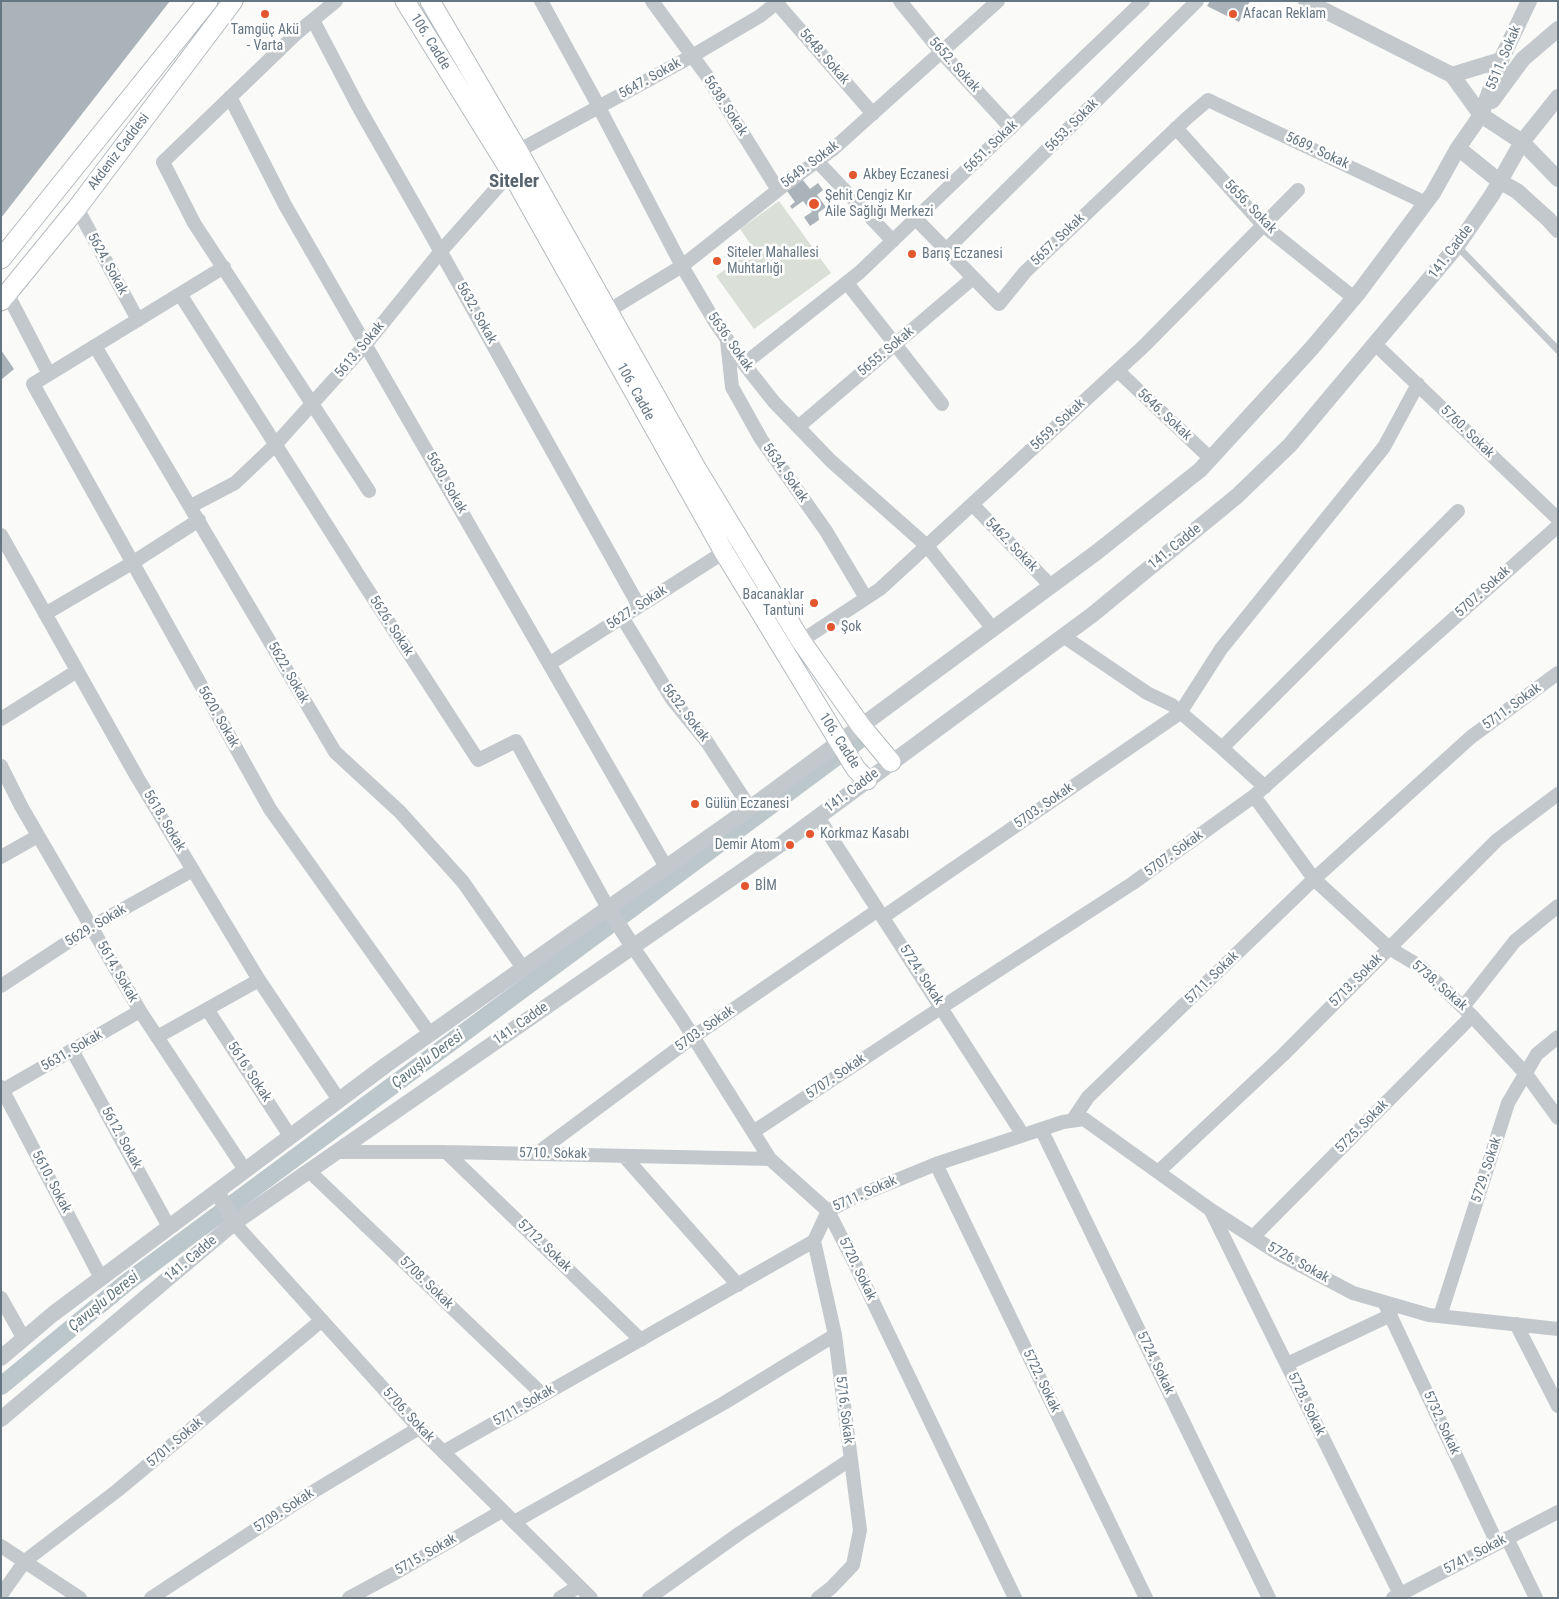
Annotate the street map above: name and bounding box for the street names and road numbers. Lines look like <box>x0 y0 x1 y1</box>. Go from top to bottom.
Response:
street label: 106. Cadde <box>406 11 454 73</box>
street label: 5511. Sokak <box>1483 23 1525 93</box>
street label: 5648. Sokak <box>795 26 853 88</box>
street label: 5652. Sokak <box>925 34 983 96</box>
street label: 5647. Sokak <box>616 55 684 103</box>
street label: 5638. Sokak <box>699 73 751 139</box>
street label: 5653. Sokak <box>1042 96 1102 156</box>
street label: Akdeniz Caddesi <box>85 110 153 194</box>
street label: 5651. Sokak <box>961 117 1021 177</box>
street label: 5689. Sokak <box>1283 129 1351 173</box>
street label: 5649. Sokak <box>778 138 842 192</box>
street label: 5656. Sokak <box>1220 177 1280 237</box>
street label: 5657. Sokak <box>1028 210 1088 270</box>
street label: 141. Cadde <box>1425 222 1477 282</box>
street label: 5624. Sokak <box>83 230 131 298</box>
street label: 5632. Sokak <box>452 279 500 347</box>
street label: 5636. Sokak <box>704 309 756 375</box>
street label: 5613. Sokak <box>332 318 388 382</box>
street label: 5655. Sokak <box>854 324 918 380</box>
street label: 106. Cadde <box>612 360 658 424</box>
street label: 5646. Sokak <box>1133 386 1195 444</box>
street label: 5659. Sokak <box>1027 396 1089 454</box>
street label: 5760. Sokak <box>1437 402 1497 462</box>
street label: 5634. Sokak <box>759 440 811 506</box>
street label: 5630. Sokak <box>422 449 470 517</box>
street label: 5462. Sokak <box>981 515 1041 575</box>
street label: 141. Cadde <box>1145 521 1205 573</box>
street label: 5707. Sokak <box>1452 563 1514 621</box>
street label: 5627. Sokak <box>604 582 670 634</box>
street label: 5626. Sokak <box>365 593 417 659</box>
street label: 5622. Sokak <box>264 639 312 707</box>
street label: 5711. Sokak <box>1479 680 1545 734</box>
street label: 5632. Sokak <box>658 681 712 745</box>
street label: 5620. Sokak <box>194 683 242 751</box>
street label: 106. Cadde <box>815 710 863 772</box>
street label: 141. Cadde <box>822 765 882 817</box>
street label: 5703. Sokak <box>1011 780 1077 832</box>
street label: 5618. Sokak <box>139 787 189 855</box>
street label: 5707. Sokak <box>1141 827 1207 881</box>
street label: 5629. Sokak <box>62 901 130 951</box>
street label: 5614. Sokak <box>93 938 141 1006</box>
street label: 5724. Sokak <box>895 942 947 1008</box>
street label: 5711. Sokak <box>1182 948 1242 1008</box>
street label: 5713. Sokak <box>1326 951 1386 1011</box>
street label: 5738. Sokak <box>1408 957 1470 1015</box>
street label: 141. Cadde <box>490 999 552 1049</box>
street label: 5703. Sokak <box>672 1003 738 1055</box>
street label: 5631. Sokak <box>38 1027 106 1075</box>
street label: 5616. Sokak <box>223 1039 275 1105</box>
street label: 5707. Sokak <box>803 1051 869 1103</box>
street label: 5725. Sokak <box>1332 1097 1392 1157</box>
street label: 5612. Sokak <box>97 1104 145 1172</box>
street label: 5729. Sokak <box>1468 1135 1506 1205</box>
street label: 5710. Sokak <box>519 1145 587 1163</box>
street label: 5610. Sokak <box>28 1148 74 1216</box>
street label: 5711. Sokak <box>830 1172 900 1216</box>
street label: 5712. Sokak <box>514 1216 574 1276</box>
street label: 141. Cadde <box>162 1232 220 1286</box>
street label: 5720. Sokak <box>835 1235 879 1303</box>
street label: 5726. Sokak <box>1264 1239 1332 1287</box>
street label: 5708. Sokak <box>396 1253 456 1313</box>
street label: 5724. Sokak <box>1133 1329 1177 1397</box>
street label: 5722. Sokak <box>1019 1347 1063 1415</box>
street label: 5728. Sokak <box>1284 1370 1328 1438</box>
street label: 5716. Sokak <box>832 1375 856 1445</box>
street label: 5711. Sokak <box>490 1382 558 1430</box>
street label: 5706. Sokak <box>379 1384 437 1446</box>
street label: 5732. Sokak <box>1419 1389 1463 1457</box>
street label: 5701. Sokak <box>143 1415 207 1471</box>
street label: 5709. Sokak <box>251 1485 317 1537</box>
street label: 5715. Sokak <box>392 1531 460 1579</box>
street label: 5741. Sokak <box>1441 1532 1509 1578</box>

